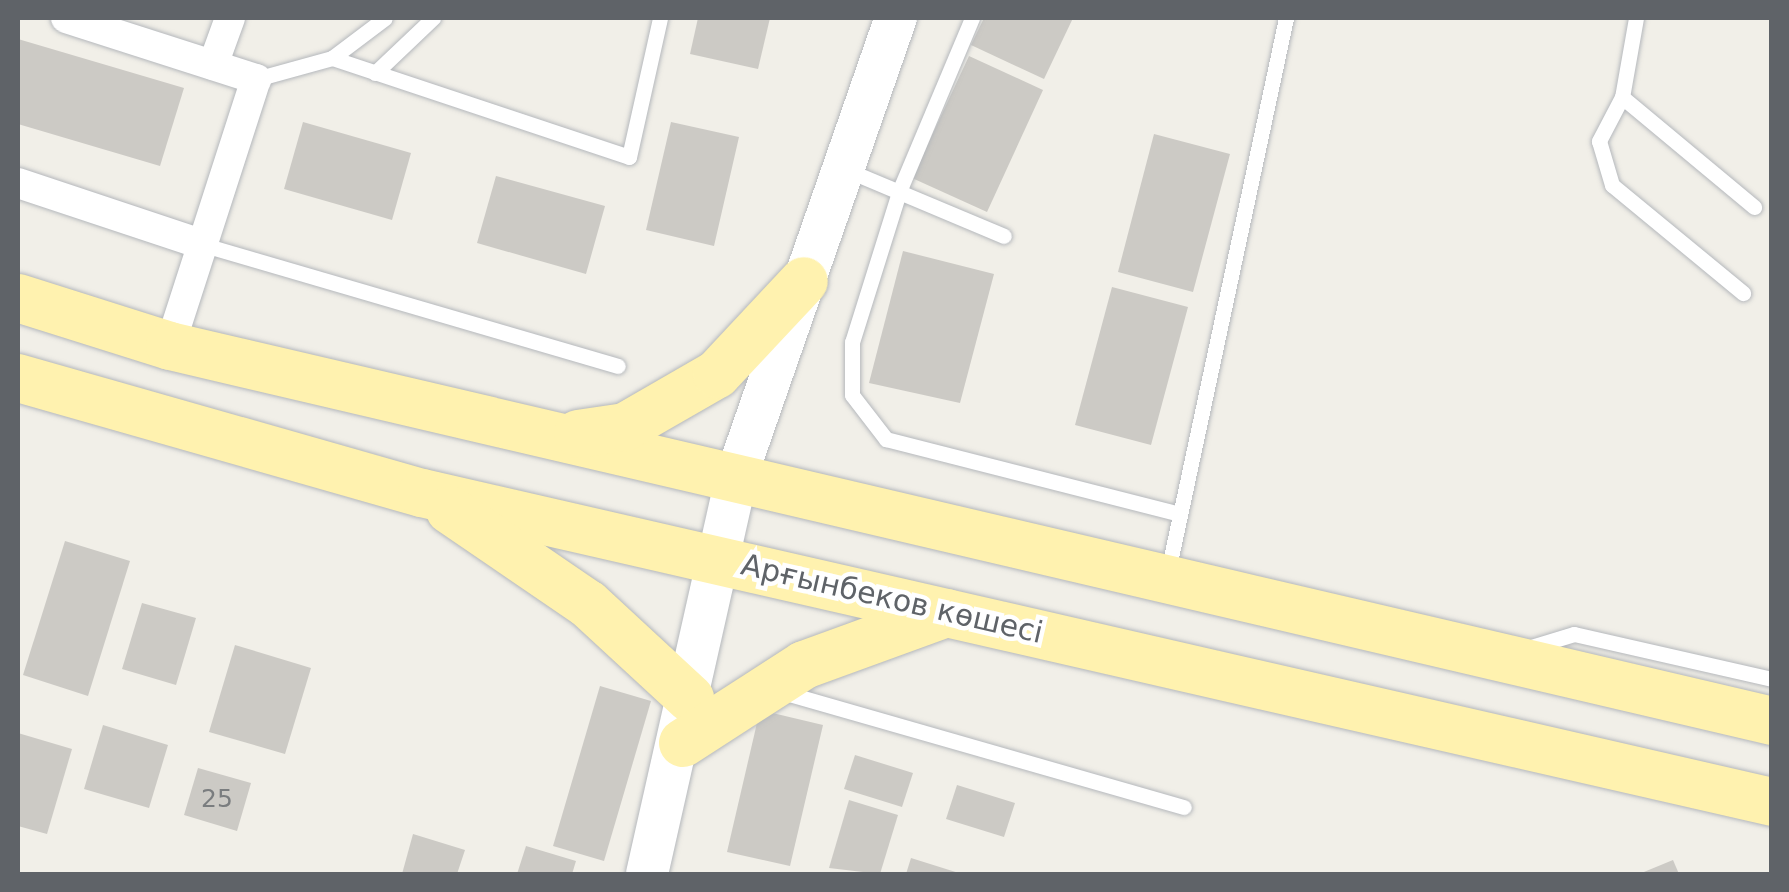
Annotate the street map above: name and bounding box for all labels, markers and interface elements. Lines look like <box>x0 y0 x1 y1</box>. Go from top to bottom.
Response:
street label: Арғынбеков көшесі <box>738 547 1046 651</box>
house number: 25 <box>201 784 233 814</box>

